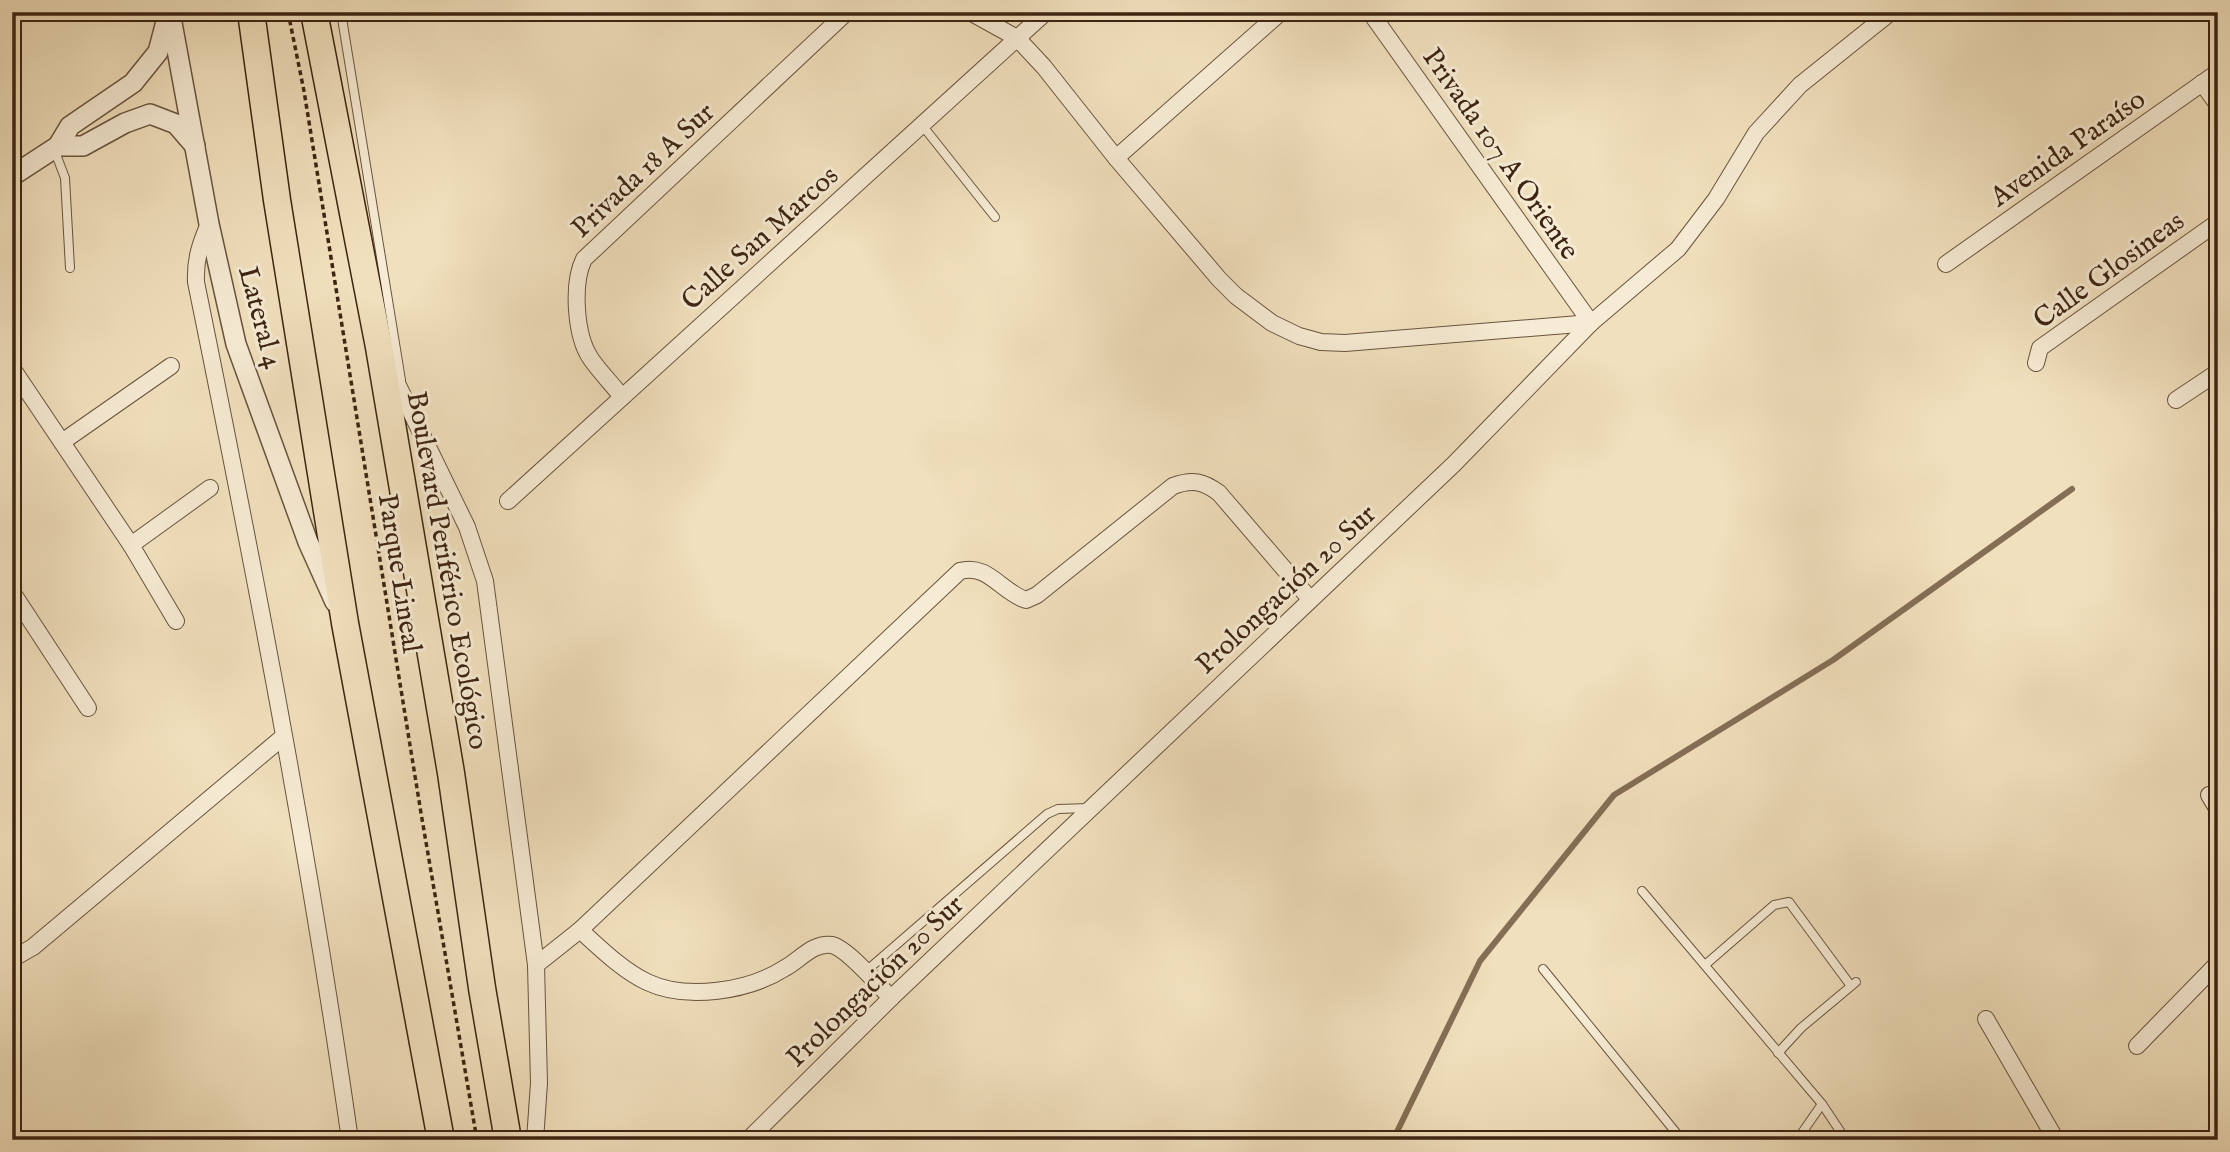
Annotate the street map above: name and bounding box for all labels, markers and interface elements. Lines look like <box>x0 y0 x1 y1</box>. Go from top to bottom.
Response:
street label: Privada 107 A Oriente <box>1414 42 1586 267</box>
street label: Avenida Paraíso <box>1983 83 2153 216</box>
street label: Privada 18 A Sur <box>565 96 723 246</box>
street label: Calle San Marcos <box>675 159 846 319</box>
street label: Calle Glosineas <box>2027 204 2192 338</box>
street label: Lateral 4 <box>229 263 290 373</box>
street label: Boulevard Periférico Ecológico <box>398 389 495 752</box>
street label: Parque Lineal <box>369 491 428 656</box>
street label: Prolongación 20 Sur <box>1189 497 1384 682</box>
street label: Prolongación 20 Sur <box>780 888 972 1076</box>

